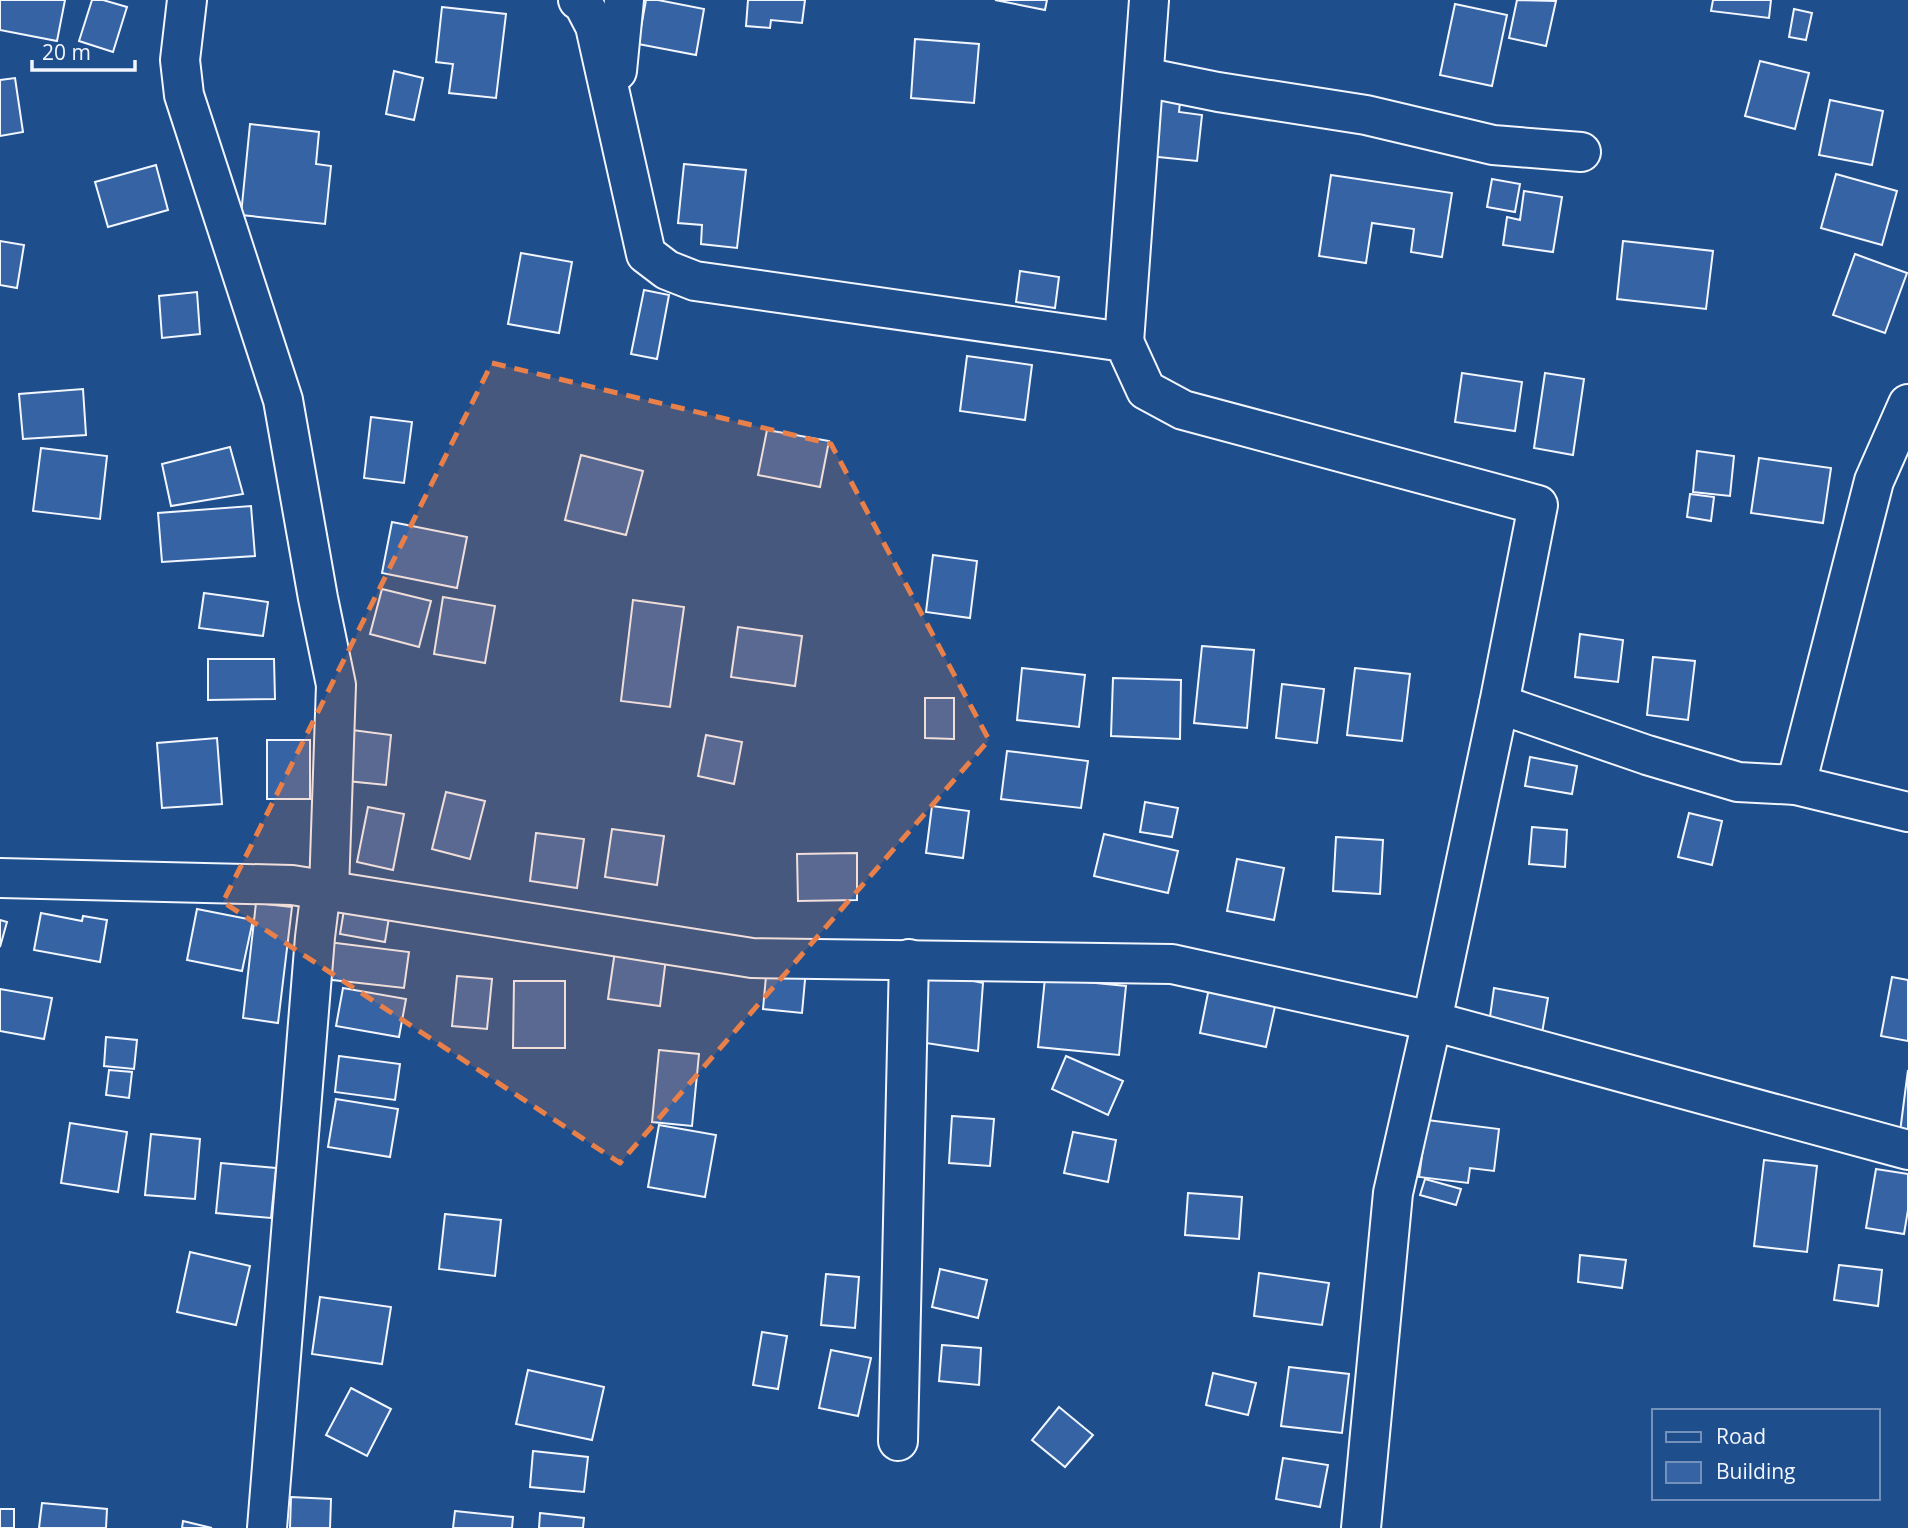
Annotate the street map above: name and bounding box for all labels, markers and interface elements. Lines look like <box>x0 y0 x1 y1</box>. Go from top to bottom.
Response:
scale bar <box>32 28 135 72</box>
text: 20 m <box>42 38 91 66</box>
legend <box>1652 1409 1880 1500</box>
text: Road <box>1716 1422 1766 1450</box>
text: Building <box>1716 1457 1795 1485</box>

